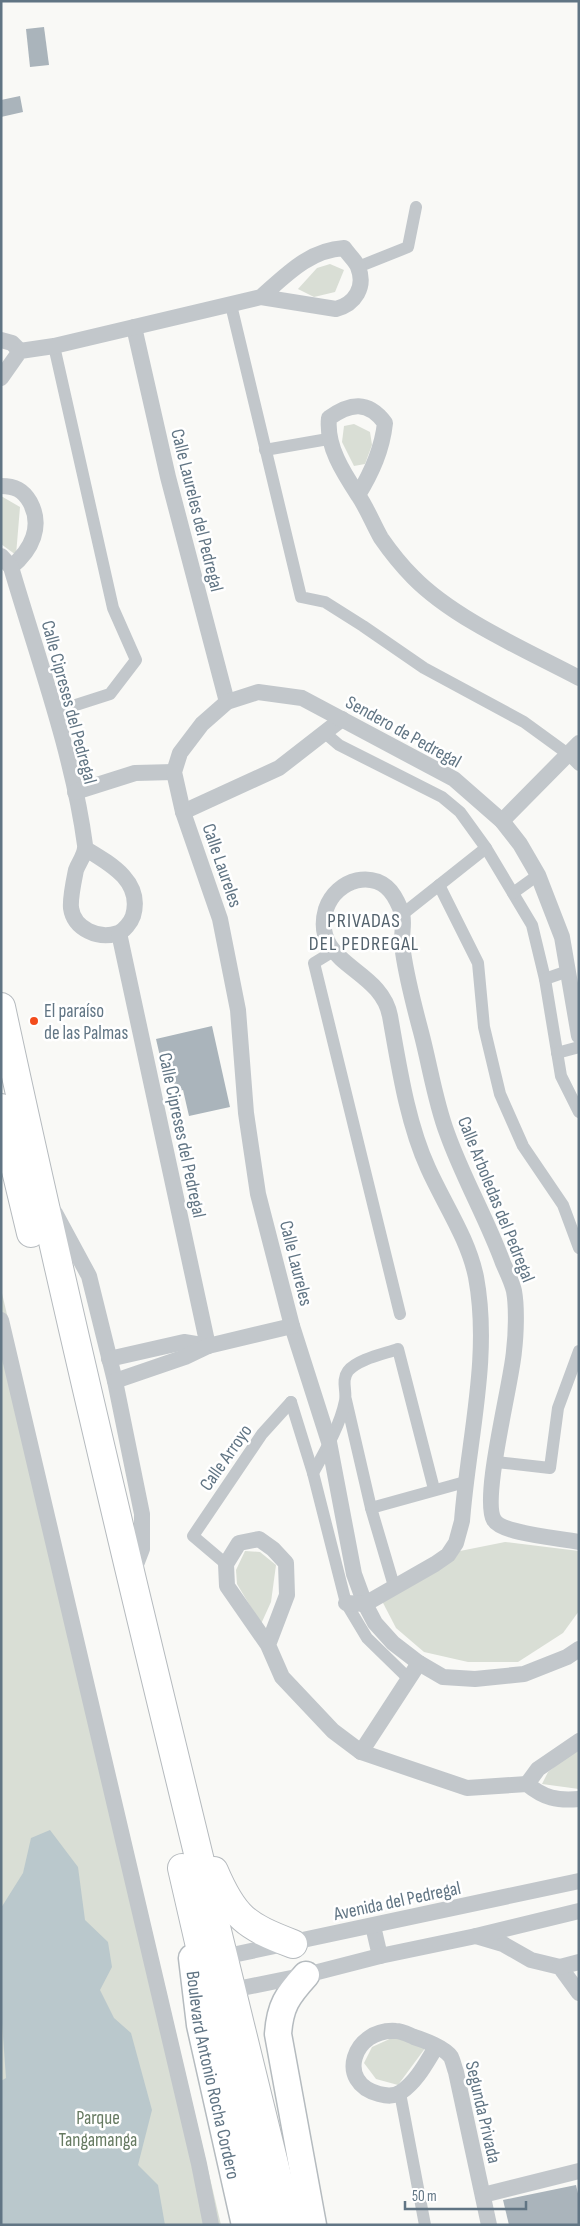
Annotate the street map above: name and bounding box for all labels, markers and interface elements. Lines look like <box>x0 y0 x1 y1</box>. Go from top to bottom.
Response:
street label: Calle Laureles del Pedregal <box>165 427 228 594</box>
street label: Calle Cipreses del Pedregal <box>36 618 101 787</box>
street label: Sendero de Pedregal <box>341 691 465 774</box>
street label: Calle Laureles <box>197 821 247 911</box>
district label: PRIVADAS DEL PEDREGAL <box>309 909 419 956</box>
place label: El paraíso de las Palmas <box>44 1000 128 1045</box>
marker: El paraíso de las Palmas <box>28 1015 40 1027</box>
street label: Calle Cipreses del Pedregal <box>153 1051 210 1220</box>
street label: Calle Arboledas del Pedregal <box>452 1113 539 1286</box>
street label: Calle Laureles <box>274 1218 317 1309</box>
street label: Calle Arroyo <box>195 1420 257 1496</box>
street label: Avenida del Pedregal <box>331 1877 463 1926</box>
street label: Boulevard Antonio Rocha Cordero <box>181 1970 244 2182</box>
street label: Segunda Privada <box>460 2059 505 2166</box>
park label: Parque Tangamanga <box>59 2107 137 2152</box>
scale bar <box>405 2178 526 2210</box>
text: 50 m <box>412 2187 437 2206</box>

